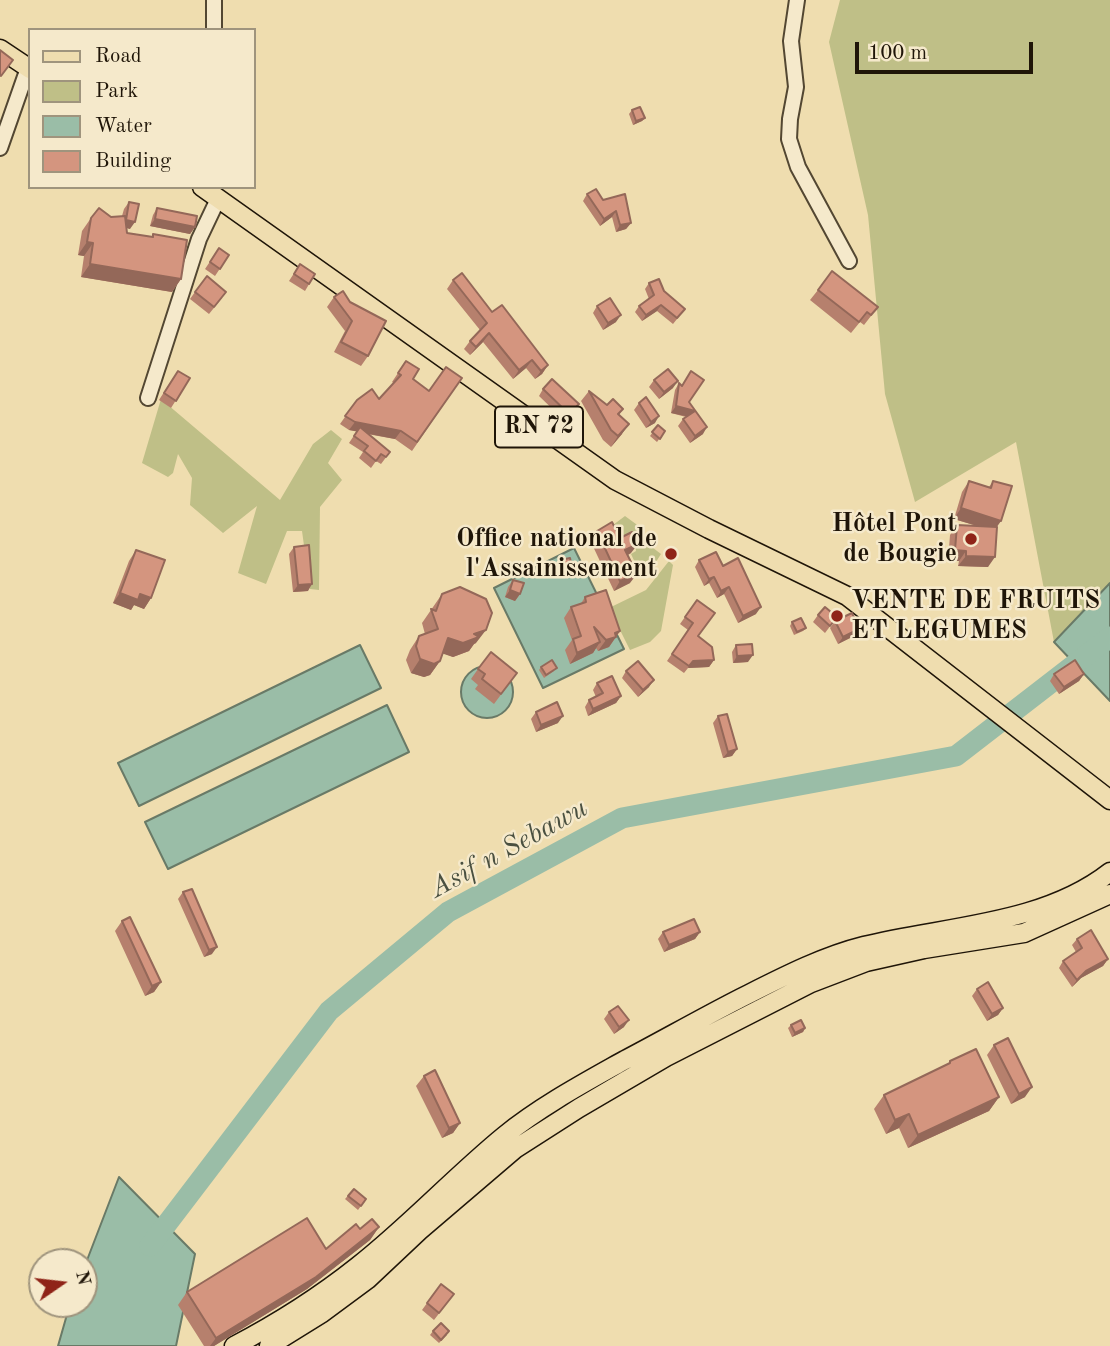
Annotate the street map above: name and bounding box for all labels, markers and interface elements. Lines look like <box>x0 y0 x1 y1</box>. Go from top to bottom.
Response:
legend <box>28 28 256 189</box>
scale bar <box>858 28 1036 72</box>
text: 100 m <box>868 43 927 64</box>
text: Road <box>95 46 142 67</box>
text: Park <box>95 81 138 102</box>
text: Water <box>95 116 152 137</box>
text: Building <box>95 151 171 172</box>
road number: RN 72 <box>495 406 583 448</box>
place label: Hôtel Pont de Bougie <box>832 508 957 570</box>
place label: Office national de l'Assainissement <box>456 523 657 584</box>
marker: Hôtel Pont de Bougie <box>963 531 979 547</box>
marker: Office national de l'Assainissement <box>663 546 679 562</box>
place label: VENTE DE FRUITS ET LEGUMES <box>851 585 1100 646</box>
marker: VENTE DE FRUITS ET LEGUMES <box>829 608 845 624</box>
water label: Asif n Sebawu <box>424 792 594 906</box>
north arrow <box>28 1248 98 1318</box>
text: N <box>71 1269 93 1288</box>

